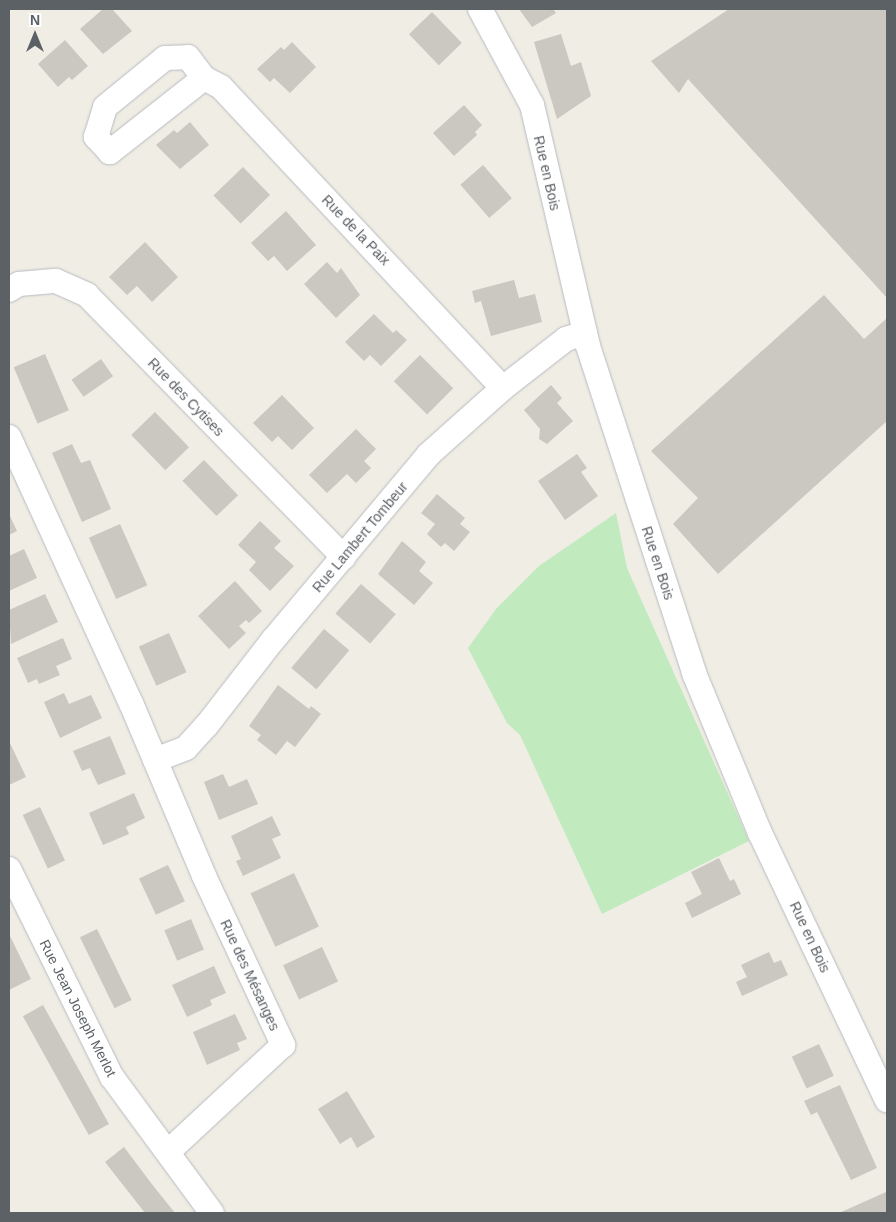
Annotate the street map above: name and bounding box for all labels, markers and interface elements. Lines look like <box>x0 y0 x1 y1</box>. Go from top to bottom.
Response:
north arrow <box>10 10 60 60</box>
text: N <box>30 12 40 28</box>
street label: Rue en Bois <box>530 134 564 212</box>
street label: Rue de la Paix <box>318 191 394 269</box>
street label: Rue des Cytises <box>145 355 227 439</box>
street label: Rue Lambert Tombeur <box>309 478 411 596</box>
street label: Rue en Bois <box>638 524 678 602</box>
street label: Rue en Bois <box>786 899 834 975</box>
street label: Rue des Mésanges <box>217 917 283 1033</box>
street label: Rue Jean Joseph Merlot <box>36 937 120 1079</box>

